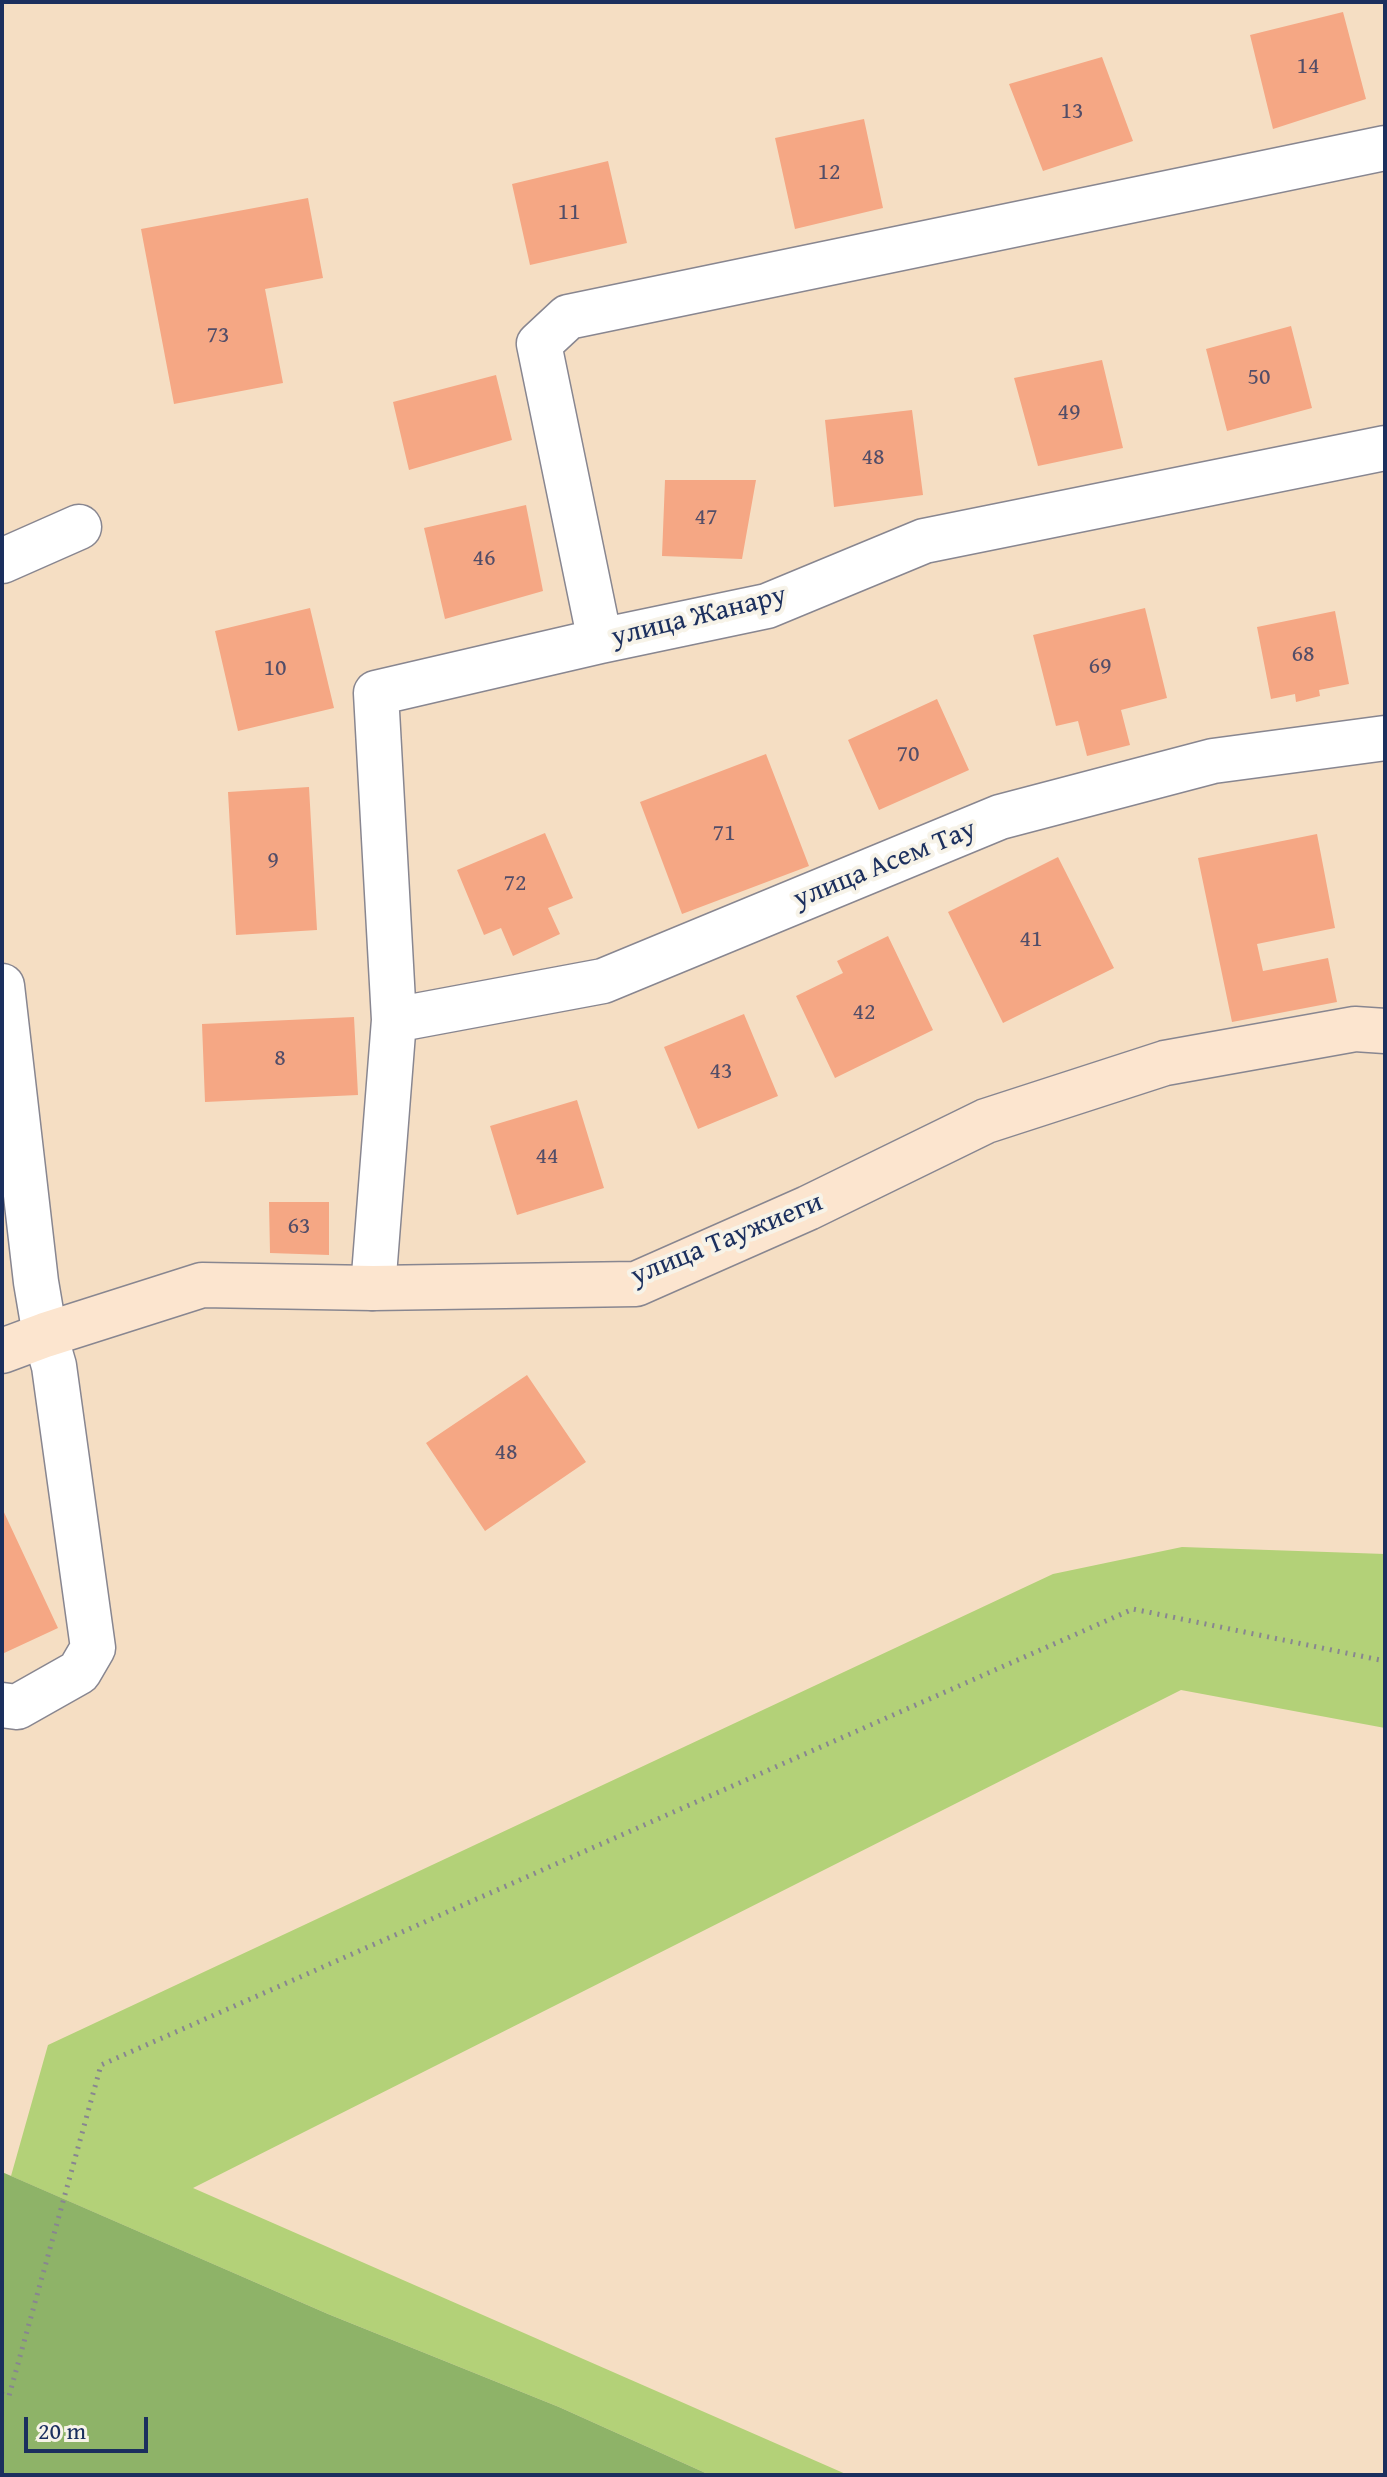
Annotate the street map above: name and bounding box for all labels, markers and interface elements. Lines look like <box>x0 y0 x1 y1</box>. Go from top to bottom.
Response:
house number: 14 <box>1296 53 1320 81</box>
house number: 13 <box>1060 98 1084 126</box>
house number: 12 <box>817 159 841 187</box>
house number: 11 <box>557 199 581 227</box>
house number: 73 <box>206 322 230 350</box>
house number: 50 <box>1247 364 1271 392</box>
house number: 49 <box>1057 399 1081 427</box>
house number: 48 <box>861 444 885 472</box>
house number: 47 <box>694 504 718 532</box>
house number: 46 <box>472 545 496 573</box>
street label: улица Жанару <box>608 579 790 655</box>
house number: 68 <box>1291 641 1315 669</box>
house number: 69 <box>1088 653 1112 681</box>
house number: 10 <box>263 655 287 683</box>
house number: 70 <box>896 741 920 769</box>
street label: улица Асем Тау <box>789 813 981 917</box>
house number: 71 <box>712 820 736 848</box>
house number: 9 <box>267 847 279 875</box>
house number: 72 <box>503 870 527 898</box>
house number: 41 <box>1019 926 1043 954</box>
house number: 42 <box>852 999 876 1027</box>
house number: 8 <box>274 1045 286 1073</box>
house number: 43 <box>709 1058 733 1086</box>
house number: 44 <box>535 1143 559 1171</box>
street label: улица Таужиеги <box>626 1186 828 1294</box>
house number: 63 <box>287 1213 311 1241</box>
house number: 48 <box>494 1439 518 1467</box>
scale bar <box>28 2401 152 2451</box>
text: 20 m <box>38 2413 86 2448</box>

